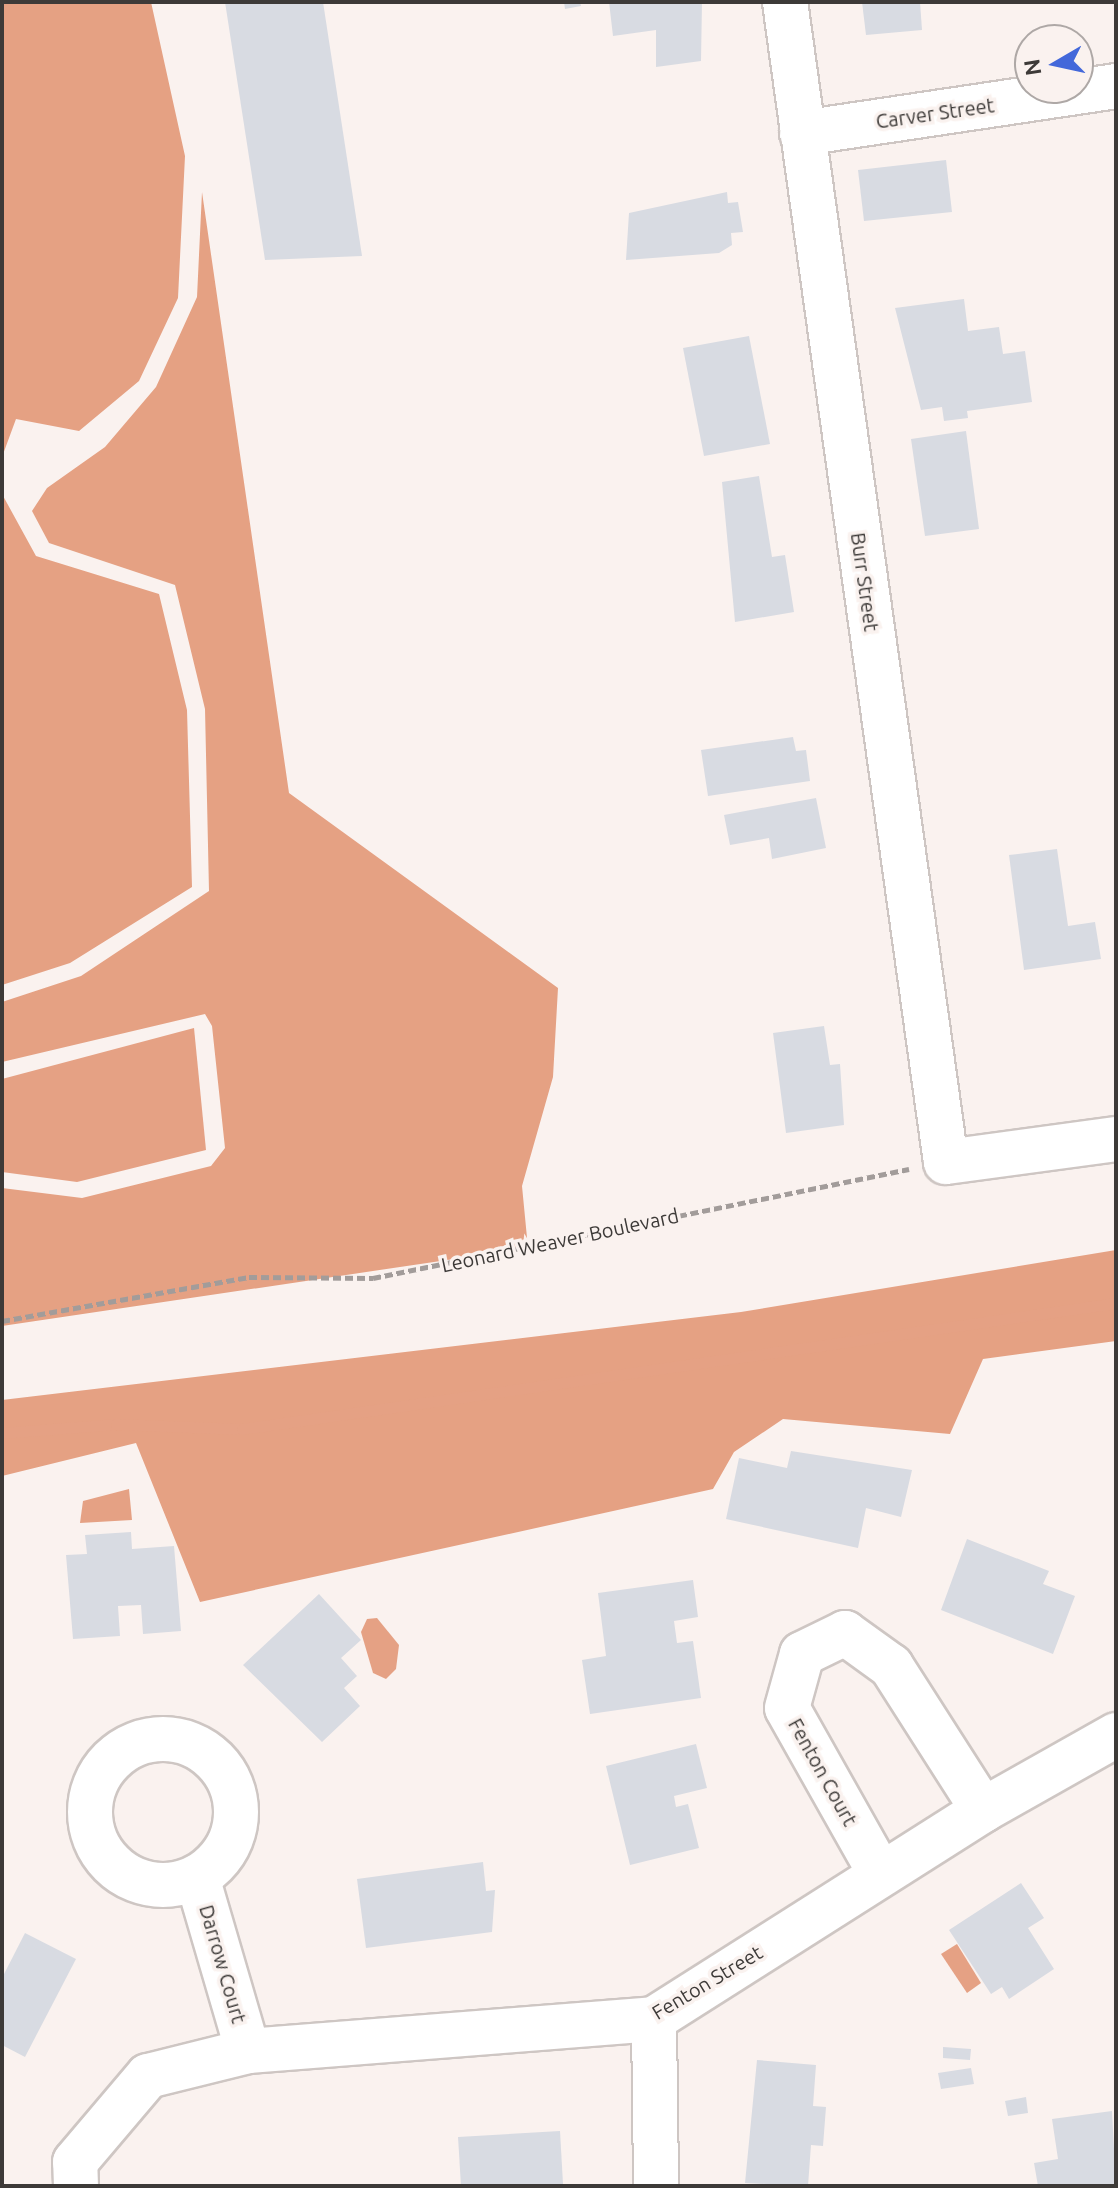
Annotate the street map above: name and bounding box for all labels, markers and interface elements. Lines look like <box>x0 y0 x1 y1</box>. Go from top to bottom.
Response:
north arrow <box>1014 24 1094 104</box>
text: N <box>1018 57 1045 78</box>
street label: Carver Street <box>874 93 996 133</box>
street label: Burr Street <box>846 531 884 633</box>
street label: Leonard Weaver Boulevard <box>439 1203 681 1277</box>
street label: Fenton Court <box>784 1714 862 1830</box>
street label: Darrow Court <box>195 1902 251 2026</box>
street label: Fenton Street <box>648 1940 766 2024</box>

